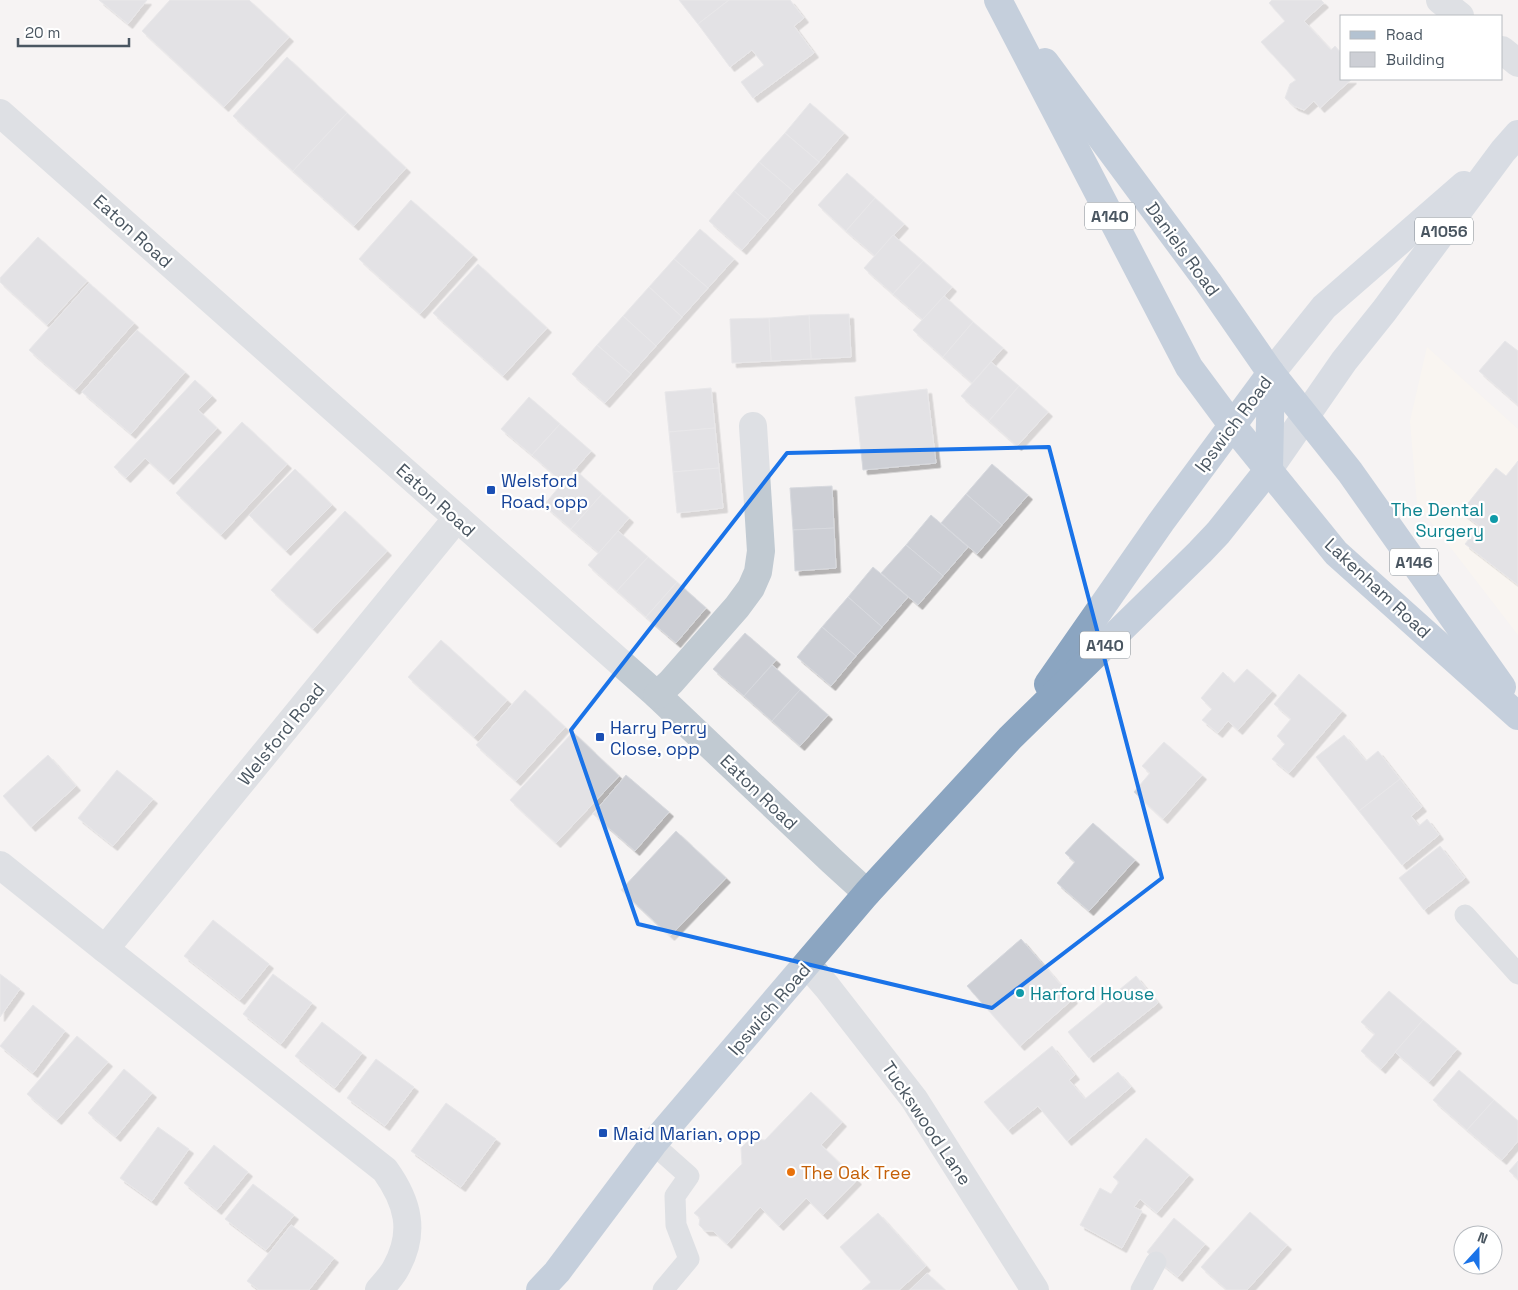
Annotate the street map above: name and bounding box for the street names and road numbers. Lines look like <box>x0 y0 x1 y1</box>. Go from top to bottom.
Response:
street label: Eaton Road <box>89 189 177 273</box>
street label: Daniels Road <box>1141 197 1225 301</box>
road number: A140 <box>1085 202 1135 230</box>
road number: A1056 <box>1415 218 1473 245</box>
street label: Ipswich Road <box>1189 371 1277 477</box>
street label: Eaton Road <box>392 458 480 542</box>
street label: Lakenham Road <box>1320 533 1436 643</box>
road number: A146 <box>1390 548 1438 576</box>
road number: A140 <box>1080 632 1130 658</box>
street label: Welsford Road <box>233 678 329 790</box>
street label: Eaton Road <box>715 749 803 835</box>
street label: Ipswich Road <box>723 958 815 1060</box>
street label: Tuckswood Lane <box>877 1057 977 1189</box>

